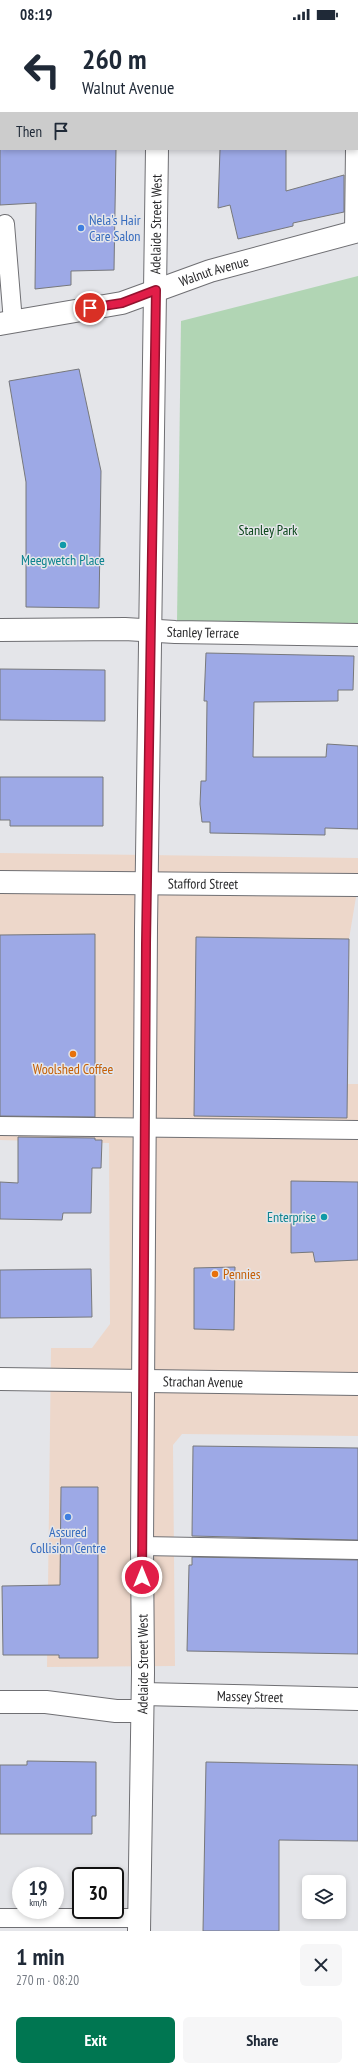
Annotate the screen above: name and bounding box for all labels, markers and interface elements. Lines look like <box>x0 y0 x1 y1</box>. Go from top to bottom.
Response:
text: 08:19 <box>20 5 52 24</box>
text: 260 m <box>82 40 146 77</box>
icon: left <box>16 44 68 96</box>
text: Walnut Avenue <box>82 76 174 99</box>
icon: arrive <box>50 120 72 142</box>
text: Then <box>16 122 42 141</box>
street label: Adelaide Street West <box>146 174 166 274</box>
place label: Nela's Hair Care Salon <box>89 211 141 245</box>
marker: Nela's Hair Care Salon <box>76 223 86 233</box>
street label: Walnut Avenue <box>176 252 251 291</box>
pin <box>73 291 107 325</box>
icon: arrive <box>79 297 101 319</box>
park label: Stanley Park <box>238 521 298 539</box>
marker: Meegwetch Place <box>58 540 68 550</box>
place label: Meegwetch Place <box>21 551 105 569</box>
street label: Stanley Terrace <box>166 623 239 642</box>
street label: Stafford Street <box>168 874 238 893</box>
marker: Woolshed Coffee <box>68 1049 78 1059</box>
place label: Woolshed Coffee <box>33 1060 113 1078</box>
place label: Enterprise <box>267 1208 316 1226</box>
marker: Enterprise <box>319 1212 329 1222</box>
place label: Pennies <box>223 1265 261 1283</box>
marker: Pennies <box>210 1269 220 1279</box>
street label: Strachan Avenue <box>163 1372 243 1391</box>
marker: Assured Collision Centre <box>63 1512 73 1522</box>
place label: Assured Collision Centre <box>30 1523 106 1557</box>
position arrow <box>121 1556 163 1598</box>
street label: Adelaide Street West <box>133 1614 152 1714</box>
street label: Massey Street <box>217 1687 284 1706</box>
speed limit sign: 30 <box>72 1867 124 1919</box>
text: 19 <box>28 1875 48 1901</box>
map controls <box>302 1875 346 1919</box>
button: layers <box>302 1875 346 1919</box>
text: km/h <box>29 1896 47 1909</box>
text: 1 min <box>16 1941 64 1972</box>
button: close <box>300 1944 342 1986</box>
text: 270 m · 08:20 <box>16 1972 79 1989</box>
button: Exit <box>16 2017 175 2063</box>
button: Share <box>183 2017 342 2063</box>

